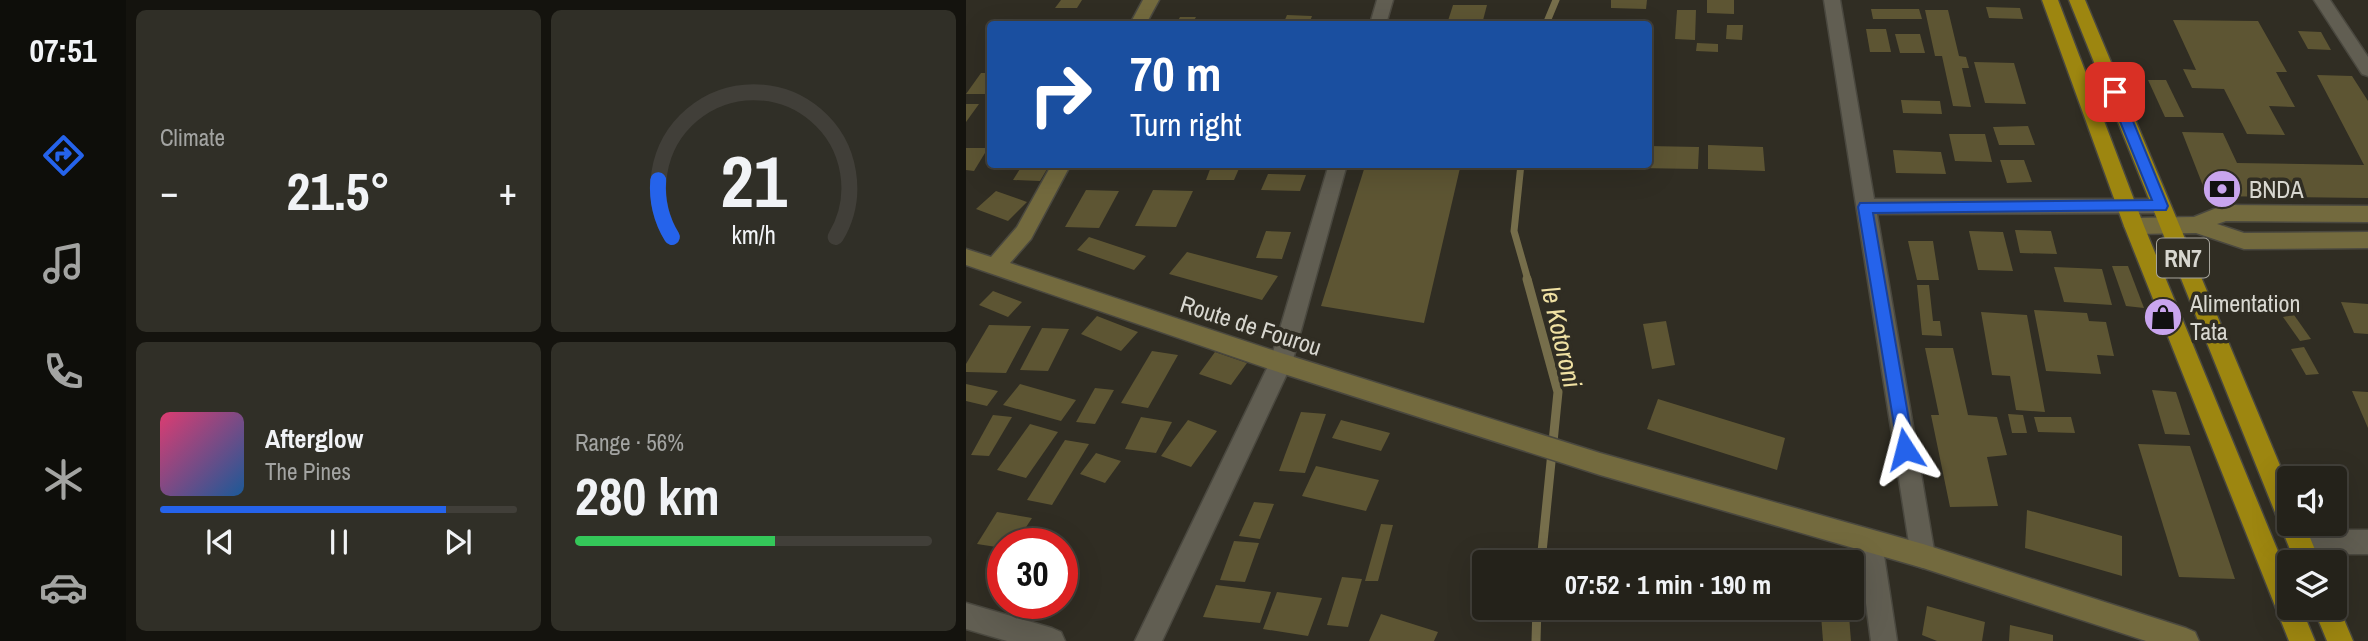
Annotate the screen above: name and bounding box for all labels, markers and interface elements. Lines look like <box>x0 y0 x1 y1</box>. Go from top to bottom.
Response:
text: 07:51 <box>29 29 97 72</box>
text: 70 m <box>1130 40 1222 106</box>
icon: right <box>1015 49 1106 140</box>
pin <box>2085 62 2145 122</box>
icon: arrive <box>2096 73 2134 111</box>
text: Turn right <box>1130 103 1242 146</box>
text: Climate <box>160 122 225 153</box>
icon: directions <box>39 131 88 180</box>
text: 21 <box>720 132 787 230</box>
text: 21.5° <box>287 156 390 226</box>
text: − <box>160 166 178 217</box>
text: + <box>499 166 517 217</box>
bank icon: BNDA <box>2201 168 2243 210</box>
place label: BNDA <box>2249 173 2305 205</box>
text: km/h <box>731 218 776 252</box>
road number: RN7 <box>2157 238 2209 278</box>
icon: music <box>39 239 88 288</box>
water label: le Kotoroni <box>1533 283 1591 391</box>
street label: Route de Fourou <box>1176 287 1326 363</box>
place label: Alimentation Tata <box>2189 287 2301 347</box>
shop icon: Alimentation Tata <box>2142 296 2184 338</box>
icon: phone <box>39 347 88 396</box>
position arrow <box>1868 412 1942 486</box>
text: Afterglow <box>265 421 363 456</box>
text: Range · 56% <box>575 427 684 458</box>
icon: climate <box>39 455 88 504</box>
text: The Pines <box>265 456 351 487</box>
text: 280 km <box>575 461 720 531</box>
map controls <box>2277 466 2347 620</box>
button: sound <box>2277 466 2347 536</box>
icon: previous <box>201 523 239 561</box>
icon: pause <box>320 523 358 561</box>
icon: next <box>439 523 477 561</box>
speed limit sign: 30 <box>987 528 1078 619</box>
button: layers <box>2277 550 2347 620</box>
icon: car <box>39 563 88 612</box>
text: 07:52 · 1 min · 190 m <box>1565 567 1771 602</box>

